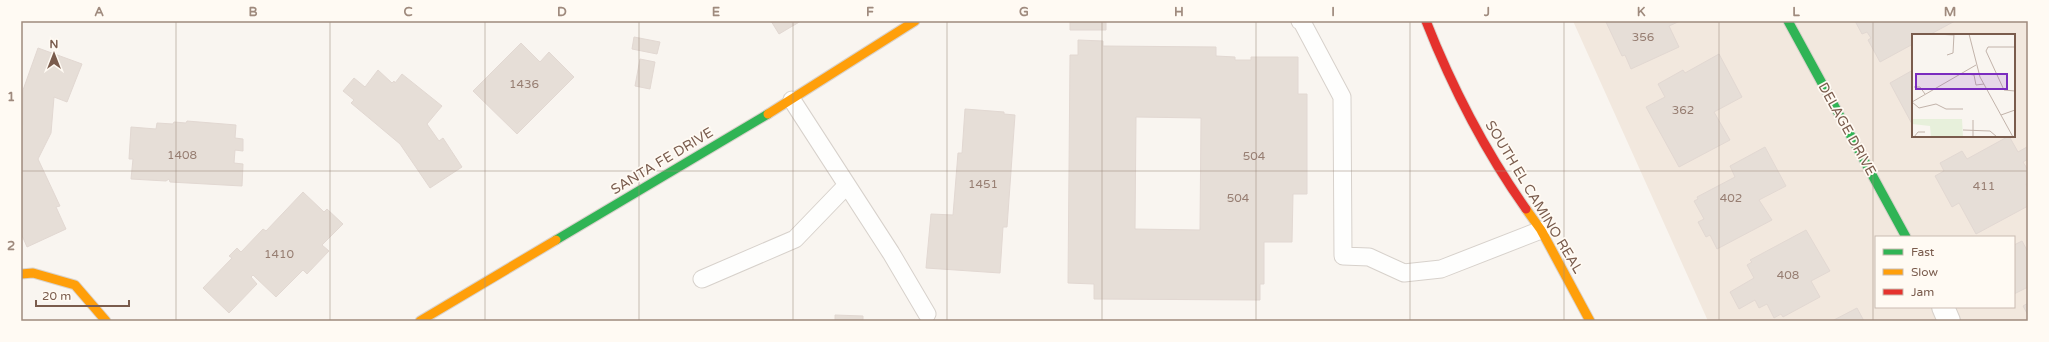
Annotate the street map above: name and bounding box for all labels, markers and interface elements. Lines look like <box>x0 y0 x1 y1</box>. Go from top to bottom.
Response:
text: A <box>94 4 104 20</box>
text: B <box>248 4 258 20</box>
text: C <box>403 4 413 20</box>
text: D <box>557 4 567 20</box>
text: E <box>712 4 720 20</box>
text: F <box>866 4 874 20</box>
text: G <box>1019 4 1029 20</box>
text: H <box>1174 4 1184 20</box>
text: I <box>1331 4 1335 20</box>
text: J <box>1483 4 1490 20</box>
text: K <box>1637 4 1646 20</box>
text: L <box>1792 4 1800 20</box>
text: M <box>1944 4 1956 20</box>
house number: 356 <box>1632 30 1654 44</box>
north arrow <box>34 34 74 74</box>
inset map <box>1912 34 2015 137</box>
text: N <box>50 38 58 51</box>
house number: 1436 <box>509 77 539 91</box>
street label: DELAGE DRIVE <box>1814 79 1880 179</box>
text: 1 <box>7 89 15 105</box>
house number: 362 <box>1672 103 1694 117</box>
street label: SOUTH EL CAMINO REAL <box>1482 117 1586 277</box>
street label: SANTA FE DRIVE <box>608 124 716 198</box>
house number: 1408 <box>167 148 197 162</box>
house number: 504 <box>1243 149 1266 163</box>
house number: 1451 <box>968 177 998 191</box>
house number: 411 <box>1973 179 1995 193</box>
house number: 504 <box>1227 191 1250 205</box>
house number: 402 <box>1720 191 1742 205</box>
legend <box>1875 236 2015 308</box>
text: 2 <box>7 238 15 254</box>
text: Fast <box>1911 245 1935 259</box>
house number: 1410 <box>264 247 295 261</box>
text: Slow <box>1911 265 1938 279</box>
house number: 408 <box>1777 268 1799 282</box>
scale bar <box>36 282 129 308</box>
text: Jam <box>1911 285 1934 299</box>
text: 20 m <box>42 289 71 303</box>

